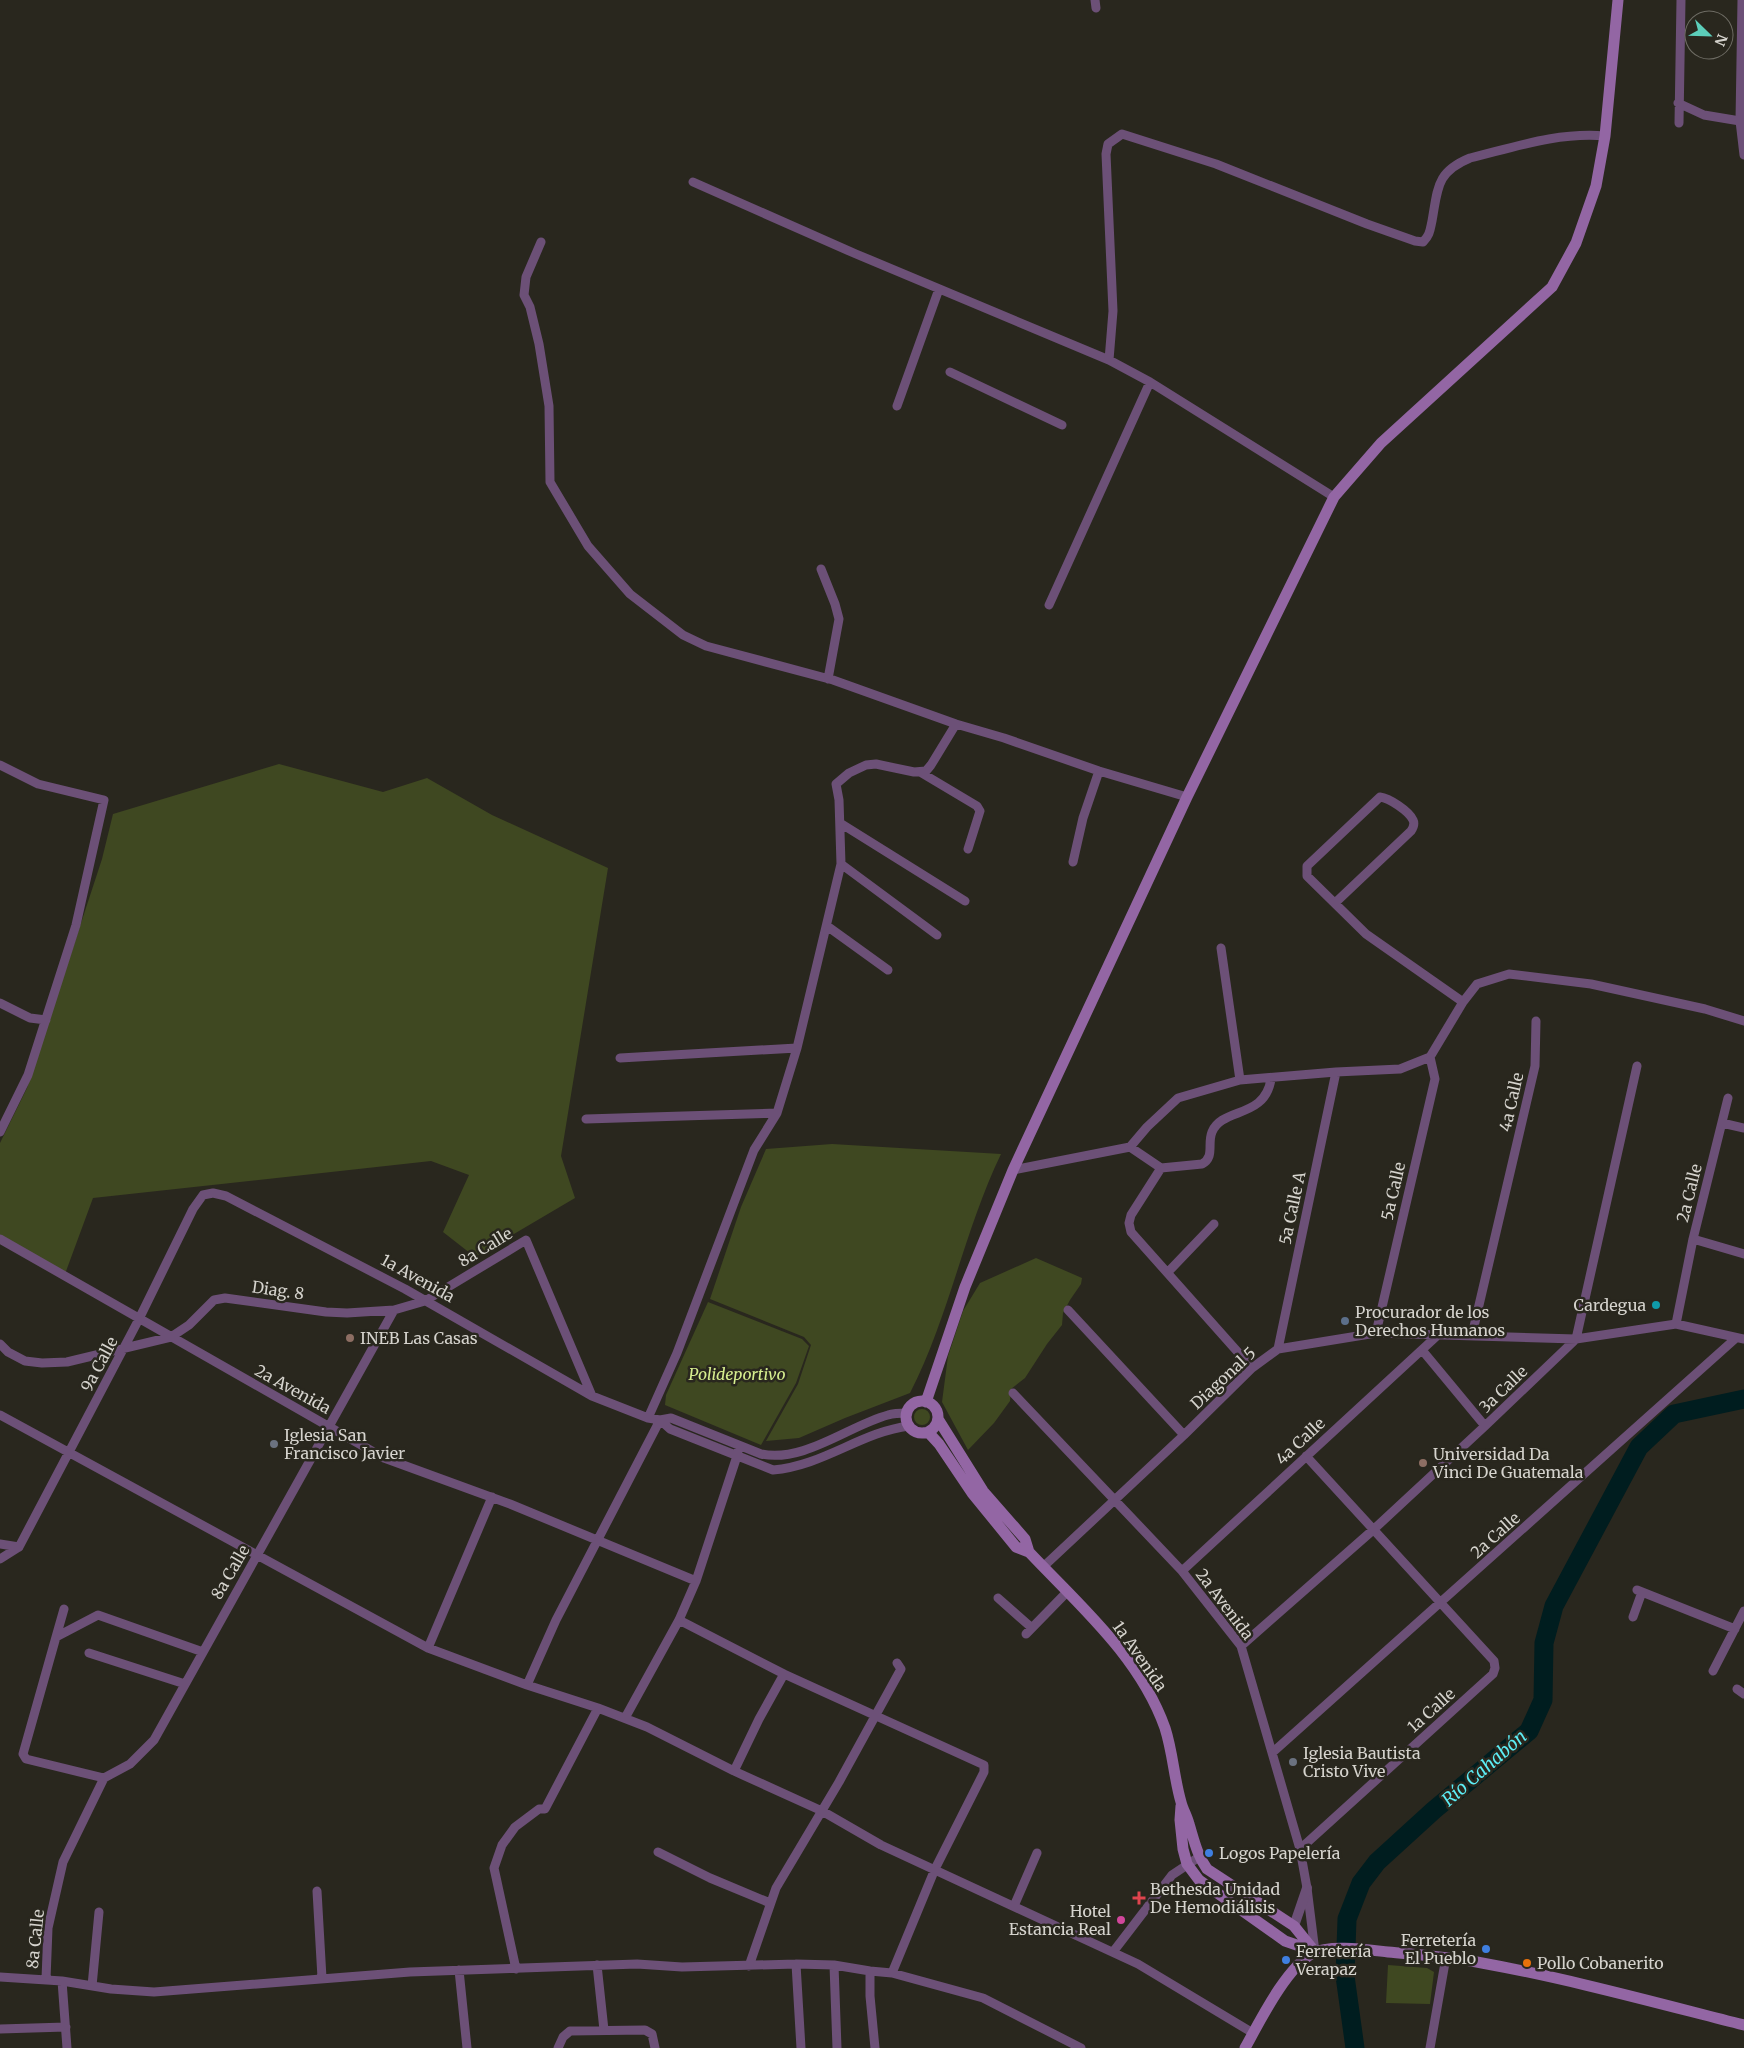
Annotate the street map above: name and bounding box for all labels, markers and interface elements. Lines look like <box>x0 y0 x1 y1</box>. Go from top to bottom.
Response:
north arrow <box>1684 10 1734 60</box>
text: N <box>1711 31 1731 49</box>
street label: 4a Calle <box>1495 1071 1527 1133</box>
street label: 5a Calle <box>1377 1160 1409 1222</box>
street label: 2a Calle <box>1672 1162 1706 1224</box>
street label: 5a Calle A <box>1274 1169 1310 1246</box>
street label: 8a Calle <box>454 1223 516 1271</box>
street label: 1a Avenida <box>378 1250 459 1307</box>
street label: Diag. 8 <box>251 1276 305 1304</box>
place label: Cardegua <box>1574 1295 1646 1315</box>
marker: Cardegua <box>1650 1299 1662 1311</box>
place label: Procurador de los Derechos Humanos <box>1355 1302 1505 1340</box>
marker: Procurador de los Derechos Humanos <box>1339 1315 1351 1327</box>
place label: INEB Las Casas <box>360 1328 478 1348</box>
marker: INEB Las Casas <box>344 1332 356 1344</box>
street label: 9a Calle <box>76 1333 122 1395</box>
street label: Diagonal 5 <box>1186 1343 1260 1413</box>
street label: 2a Avenida <box>252 1360 335 1418</box>
street label: 3a Calle <box>1475 1361 1531 1417</box>
park label: Polideportivo <box>689 1364 786 1384</box>
street label: 4a Calle <box>1271 1413 1329 1469</box>
place label: Iglesia San Francisco Javier <box>284 1425 405 1463</box>
marker: Iglesia San Francisco Javier <box>268 1438 280 1450</box>
place label: Universidad Da Vinci De Guatemala <box>1432 1444 1584 1482</box>
marker: Universidad Da Vinci De Guatemala <box>1417 1457 1429 1469</box>
street label: 2a Calle <box>1466 1508 1524 1562</box>
street label: 8a Calle <box>206 1541 254 1603</box>
street label: 2a Avenida <box>1192 1565 1258 1644</box>
street label: 1a Avenida <box>1109 1617 1172 1695</box>
street label: 1a Calle <box>1403 1683 1459 1737</box>
water label: Río Cahabón <box>1437 1725 1531 1811</box>
place label: Iglesia Bautista Cristo Vive <box>1303 1743 1421 1781</box>
marker: Iglesia Bautista Cristo Vive <box>1287 1756 1299 1768</box>
place label: Logos Papelería <box>1219 1843 1341 1863</box>
marker: Logos Papelería <box>1203 1847 1215 1859</box>
place label: Bethesda Unidad De Hemodiálisis <box>1150 1879 1280 1917</box>
marker: Bethesda Unidad De Hemodiálisis <box>1132 1891 1146 1905</box>
place label: Hotel Estancia Real <box>1009 1901 1111 1939</box>
street label: 8a Calle <box>22 1908 48 1970</box>
marker: Hotel Estancia Real <box>1115 1914 1127 1926</box>
place label: Ferretería El Pueblo <box>1401 1930 1476 1968</box>
place label: Ferretería Verapaz <box>1295 1941 1372 1979</box>
marker: Ferretería El Pueblo <box>1480 1943 1492 1955</box>
place label: Pollo Cobanerito <box>1537 1953 1664 1973</box>
marker: Ferretería Verapaz <box>1280 1954 1292 1966</box>
marker: Pollo Cobanerito <box>1521 1957 1533 1969</box>

